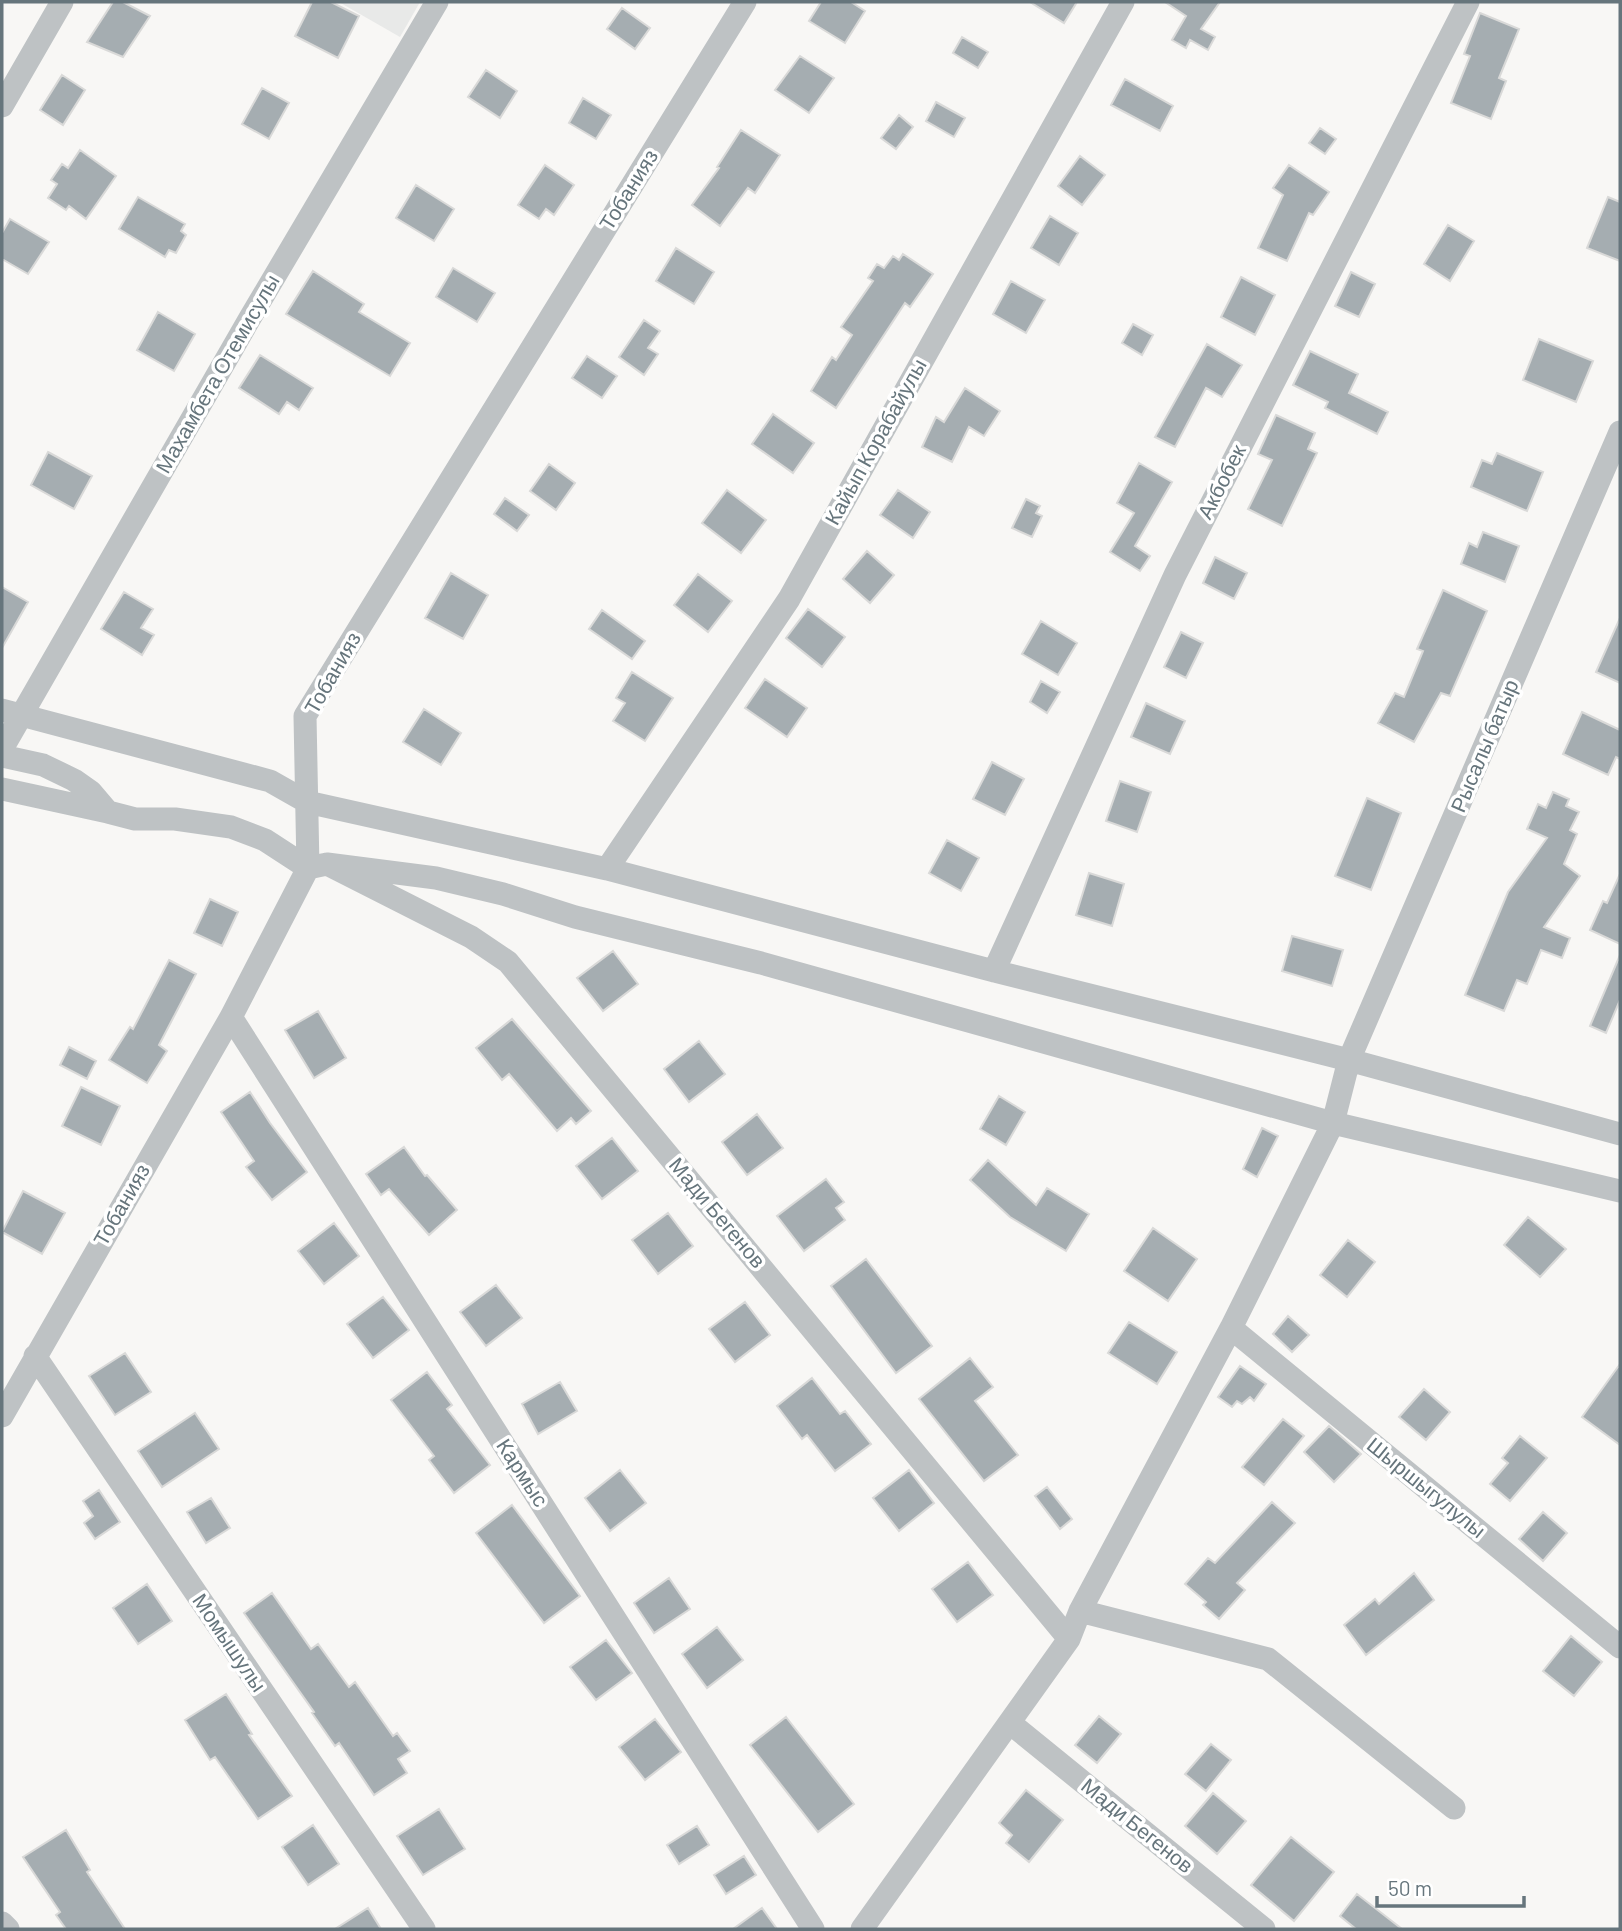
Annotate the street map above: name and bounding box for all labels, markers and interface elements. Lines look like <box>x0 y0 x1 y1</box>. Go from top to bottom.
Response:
street label: Тобанияз <box>593 144 662 234</box>
street label: Махамбета Отемисулы <box>150 270 284 477</box>
street label: Кайып Корабайулы <box>819 354 931 529</box>
street label: Акбобек <box>1191 439 1250 523</box>
street label: Тобанияз <box>298 627 365 718</box>
street label: Рысалы батыр <box>1444 675 1523 816</box>
street label: Мади Бегенов <box>665 1152 772 1272</box>
street label: Тобанияз <box>87 1159 154 1250</box>
street label: Шыршыгулулы <box>1363 1431 1491 1542</box>
street label: Кармыс <box>492 1434 554 1511</box>
street label: Момышулы <box>188 1588 272 1696</box>
street label: Мади Бегенов <box>1077 1772 1199 1877</box>
scale bar <box>1377 1864 1524 1908</box>
text: 50 m <box>1388 1875 1432 1900</box>

